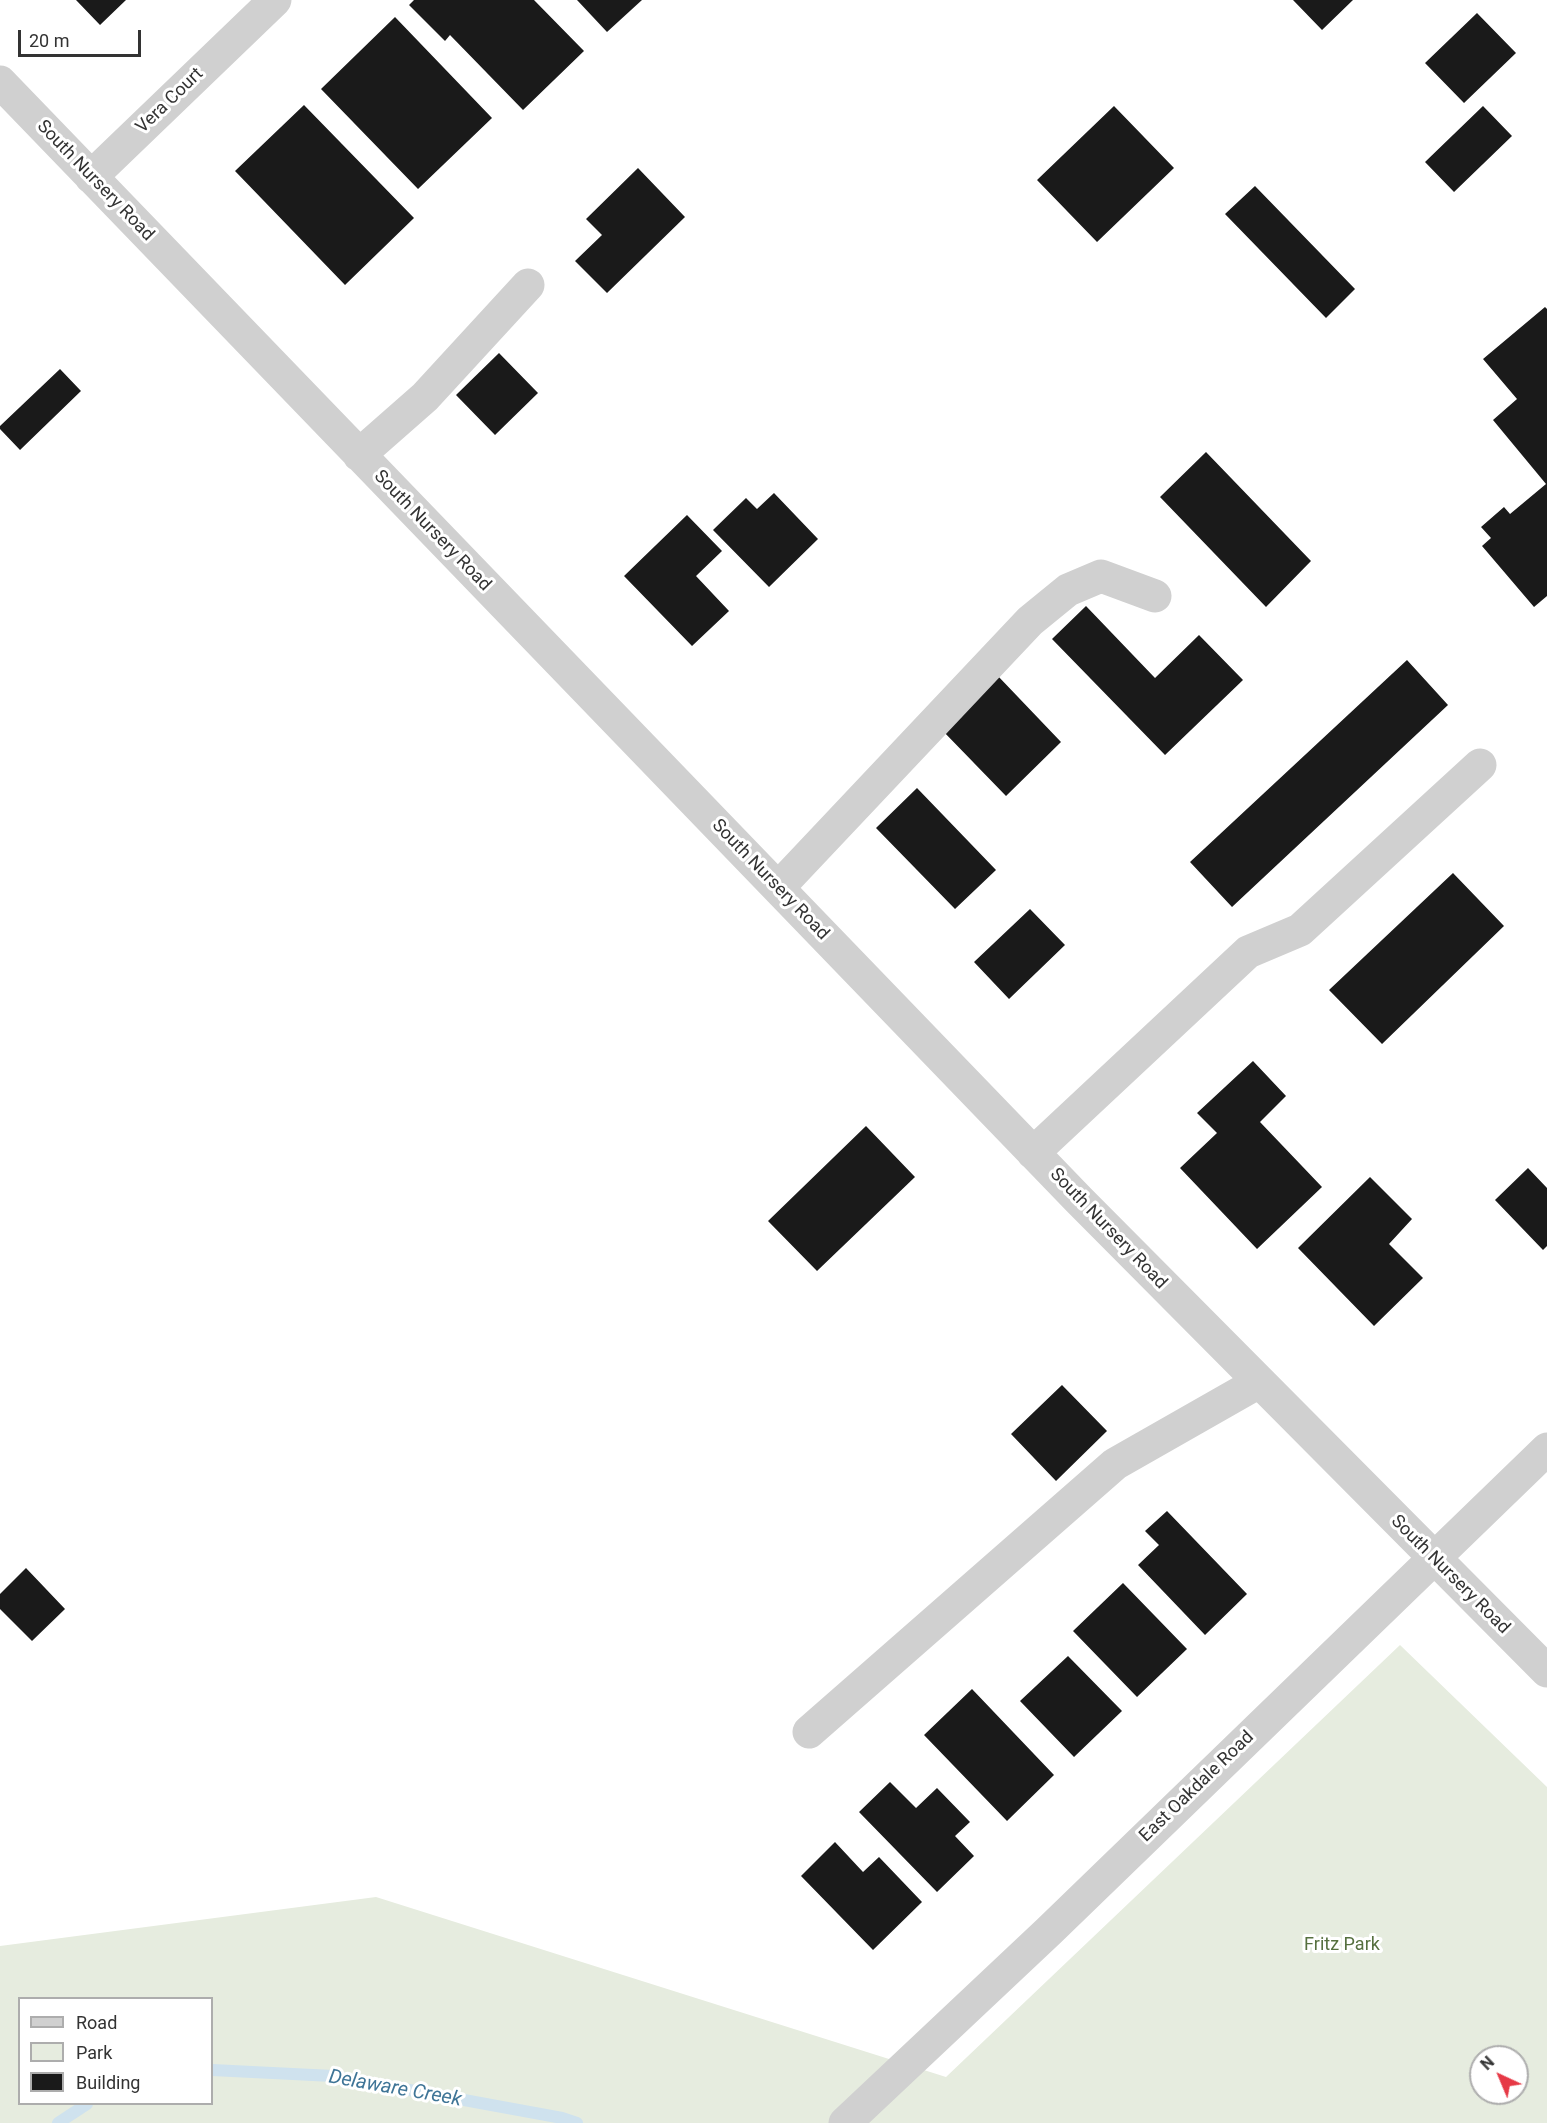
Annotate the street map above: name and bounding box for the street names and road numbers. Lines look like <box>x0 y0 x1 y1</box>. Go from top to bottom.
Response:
street label: Vera Court <box>132 64 208 138</box>
street label: South Nursery Road <box>32 116 158 246</box>
street label: South Nursery Road <box>369 466 495 596</box>
street label: South Nursery Road <box>707 815 833 945</box>
street label: South Nursery Road <box>1045 1164 1171 1294</box>
street label: South Nursery Road <box>1386 1511 1514 1639</box>
street label: East Oakdale Road <box>1135 1727 1259 1847</box>

